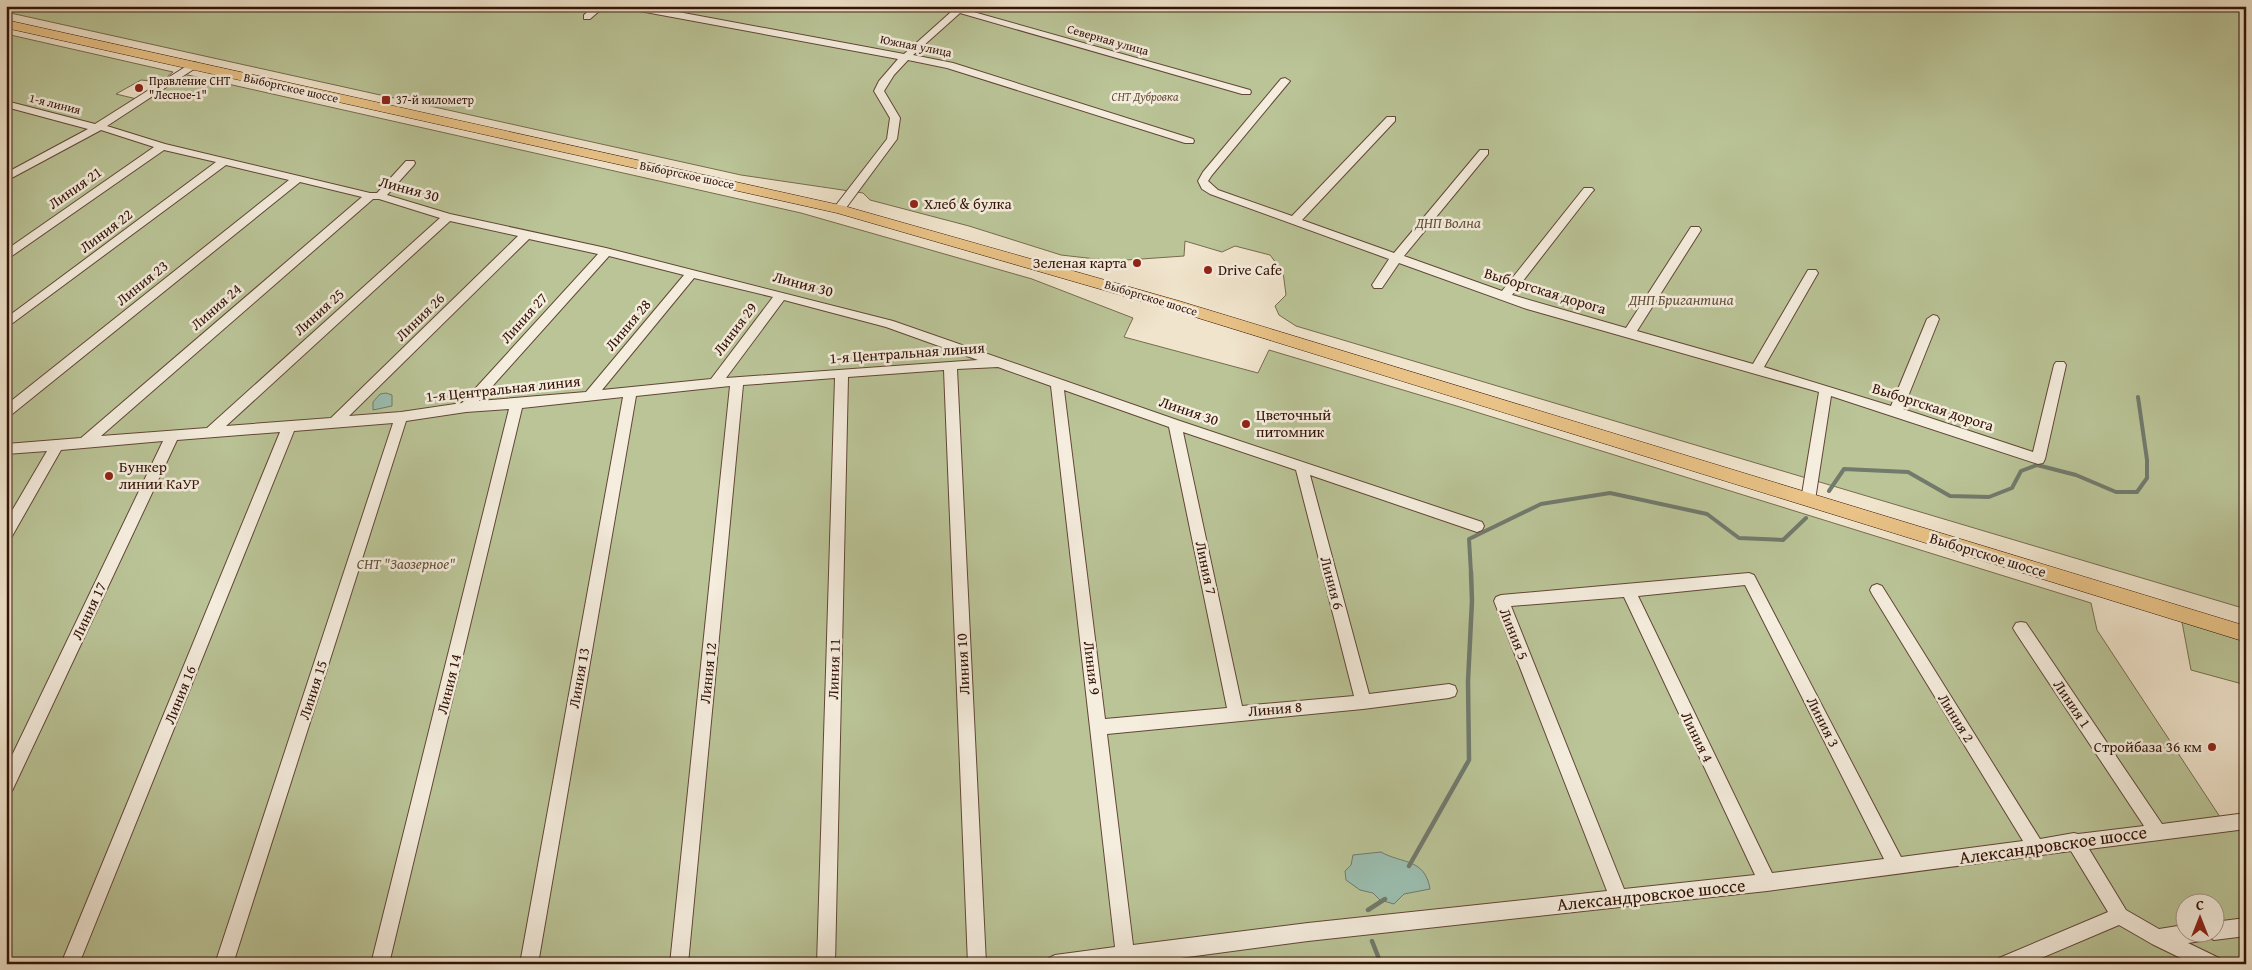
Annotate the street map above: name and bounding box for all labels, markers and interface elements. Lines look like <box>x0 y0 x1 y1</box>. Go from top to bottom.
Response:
street label: Северная улица <box>1065 20 1151 59</box>
street label: Южная улица <box>879 30 954 61</box>
street label: Выборгское шоссе <box>242 68 340 107</box>
place label: Правление СНТ "Лесное-1" <box>149 72 231 103</box>
marker: Правление СНТ "Лесное-1" <box>133 82 145 94</box>
park label: СНТ Дубровка <box>1111 88 1179 105</box>
street label: 1-я линия <box>28 89 83 118</box>
place label: 37-й километр <box>396 91 475 108</box>
marker: 37-й километр <box>380 94 392 106</box>
street label: Выборгское шоссе <box>638 156 736 193</box>
street label: Линия 21 <box>44 161 106 214</box>
street label: Линия 30 <box>377 170 442 207</box>
place label: Хлеб & булка <box>924 193 1012 214</box>
marker: Хлеб & булка <box>908 198 920 210</box>
street label: Линия 22 <box>75 204 137 257</box>
park label: ДНП Волна <box>1414 212 1481 233</box>
place label: Зеленая карта <box>1033 252 1128 273</box>
street label: Линия 23 <box>111 255 172 310</box>
marker: Зеленая карта <box>1131 257 1143 269</box>
place label: Drive Cafe <box>1218 259 1282 280</box>
street label: Выборгская дорога <box>1482 262 1609 319</box>
marker: Drive Cafe <box>1202 264 1214 276</box>
street label: Линия 30 <box>771 265 836 302</box>
street label: Выборгское шоссе <box>1103 275 1200 320</box>
street label: Линия 24 <box>186 279 246 335</box>
street label: Линия 25 <box>289 283 349 340</box>
street label: Линия 26 <box>390 288 449 346</box>
street label: Линия 27 <box>495 288 552 348</box>
park label: ДНП Бригантина <box>1627 289 1734 310</box>
street label: Линия 28 <box>600 294 655 355</box>
street label: Линия 29 <box>708 298 761 360</box>
street label: 1-я Центральная линия <box>829 337 986 368</box>
street label: 1-я Центральная линия <box>424 370 582 407</box>
street label: Выборгская дорога <box>1870 377 1997 436</box>
street label: Линия 30 <box>1157 391 1222 430</box>
place label: Цветочный питомник <box>1256 404 1331 442</box>
marker: Цветочный питомник <box>1240 418 1252 430</box>
place label: Бункер линии КаУР <box>119 456 200 494</box>
marker: Бункер линии КаУР <box>103 470 115 482</box>
street label: Выборгское шоссе <box>1927 527 2049 582</box>
street label: Линия 7 <box>1191 539 1222 597</box>
park label: СНТ "Заозерное" <box>357 553 455 574</box>
street label: Линия 6 <box>1315 554 1350 612</box>
street label: Линия 17 <box>66 579 111 643</box>
street label: Линия 5 <box>1495 605 1534 663</box>
street label: Линия 10 <box>950 633 975 695</box>
street label: Линия 11 <box>822 638 845 700</box>
street label: Линия 9 <box>1079 640 1106 696</box>
street label: Линия 12 <box>694 641 721 705</box>
street label: Линия 13 <box>563 646 594 710</box>
street label: Линия 14 <box>431 652 466 716</box>
street label: Линия 15 <box>293 657 332 722</box>
street label: Линия 16 <box>158 662 201 727</box>
street label: Линия 1 <box>2049 675 2096 732</box>
street label: Линия 2 <box>1933 689 1980 746</box>
street label: Линия 3 <box>1802 693 1845 751</box>
street label: Линия 8 <box>1247 696 1303 721</box>
street label: Линия 4 <box>1676 708 1719 766</box>
place label: Стройбаза 36 км <box>2094 736 2202 757</box>
marker: Стройбаза 36 км <box>2206 741 2218 753</box>
street label: Александровское шоссе <box>1957 818 2149 871</box>
street label: Александровское шоссе <box>1555 871 1747 918</box>
north arrow <box>2174 892 2224 942</box>
text: С <box>2196 895 2204 915</box>

